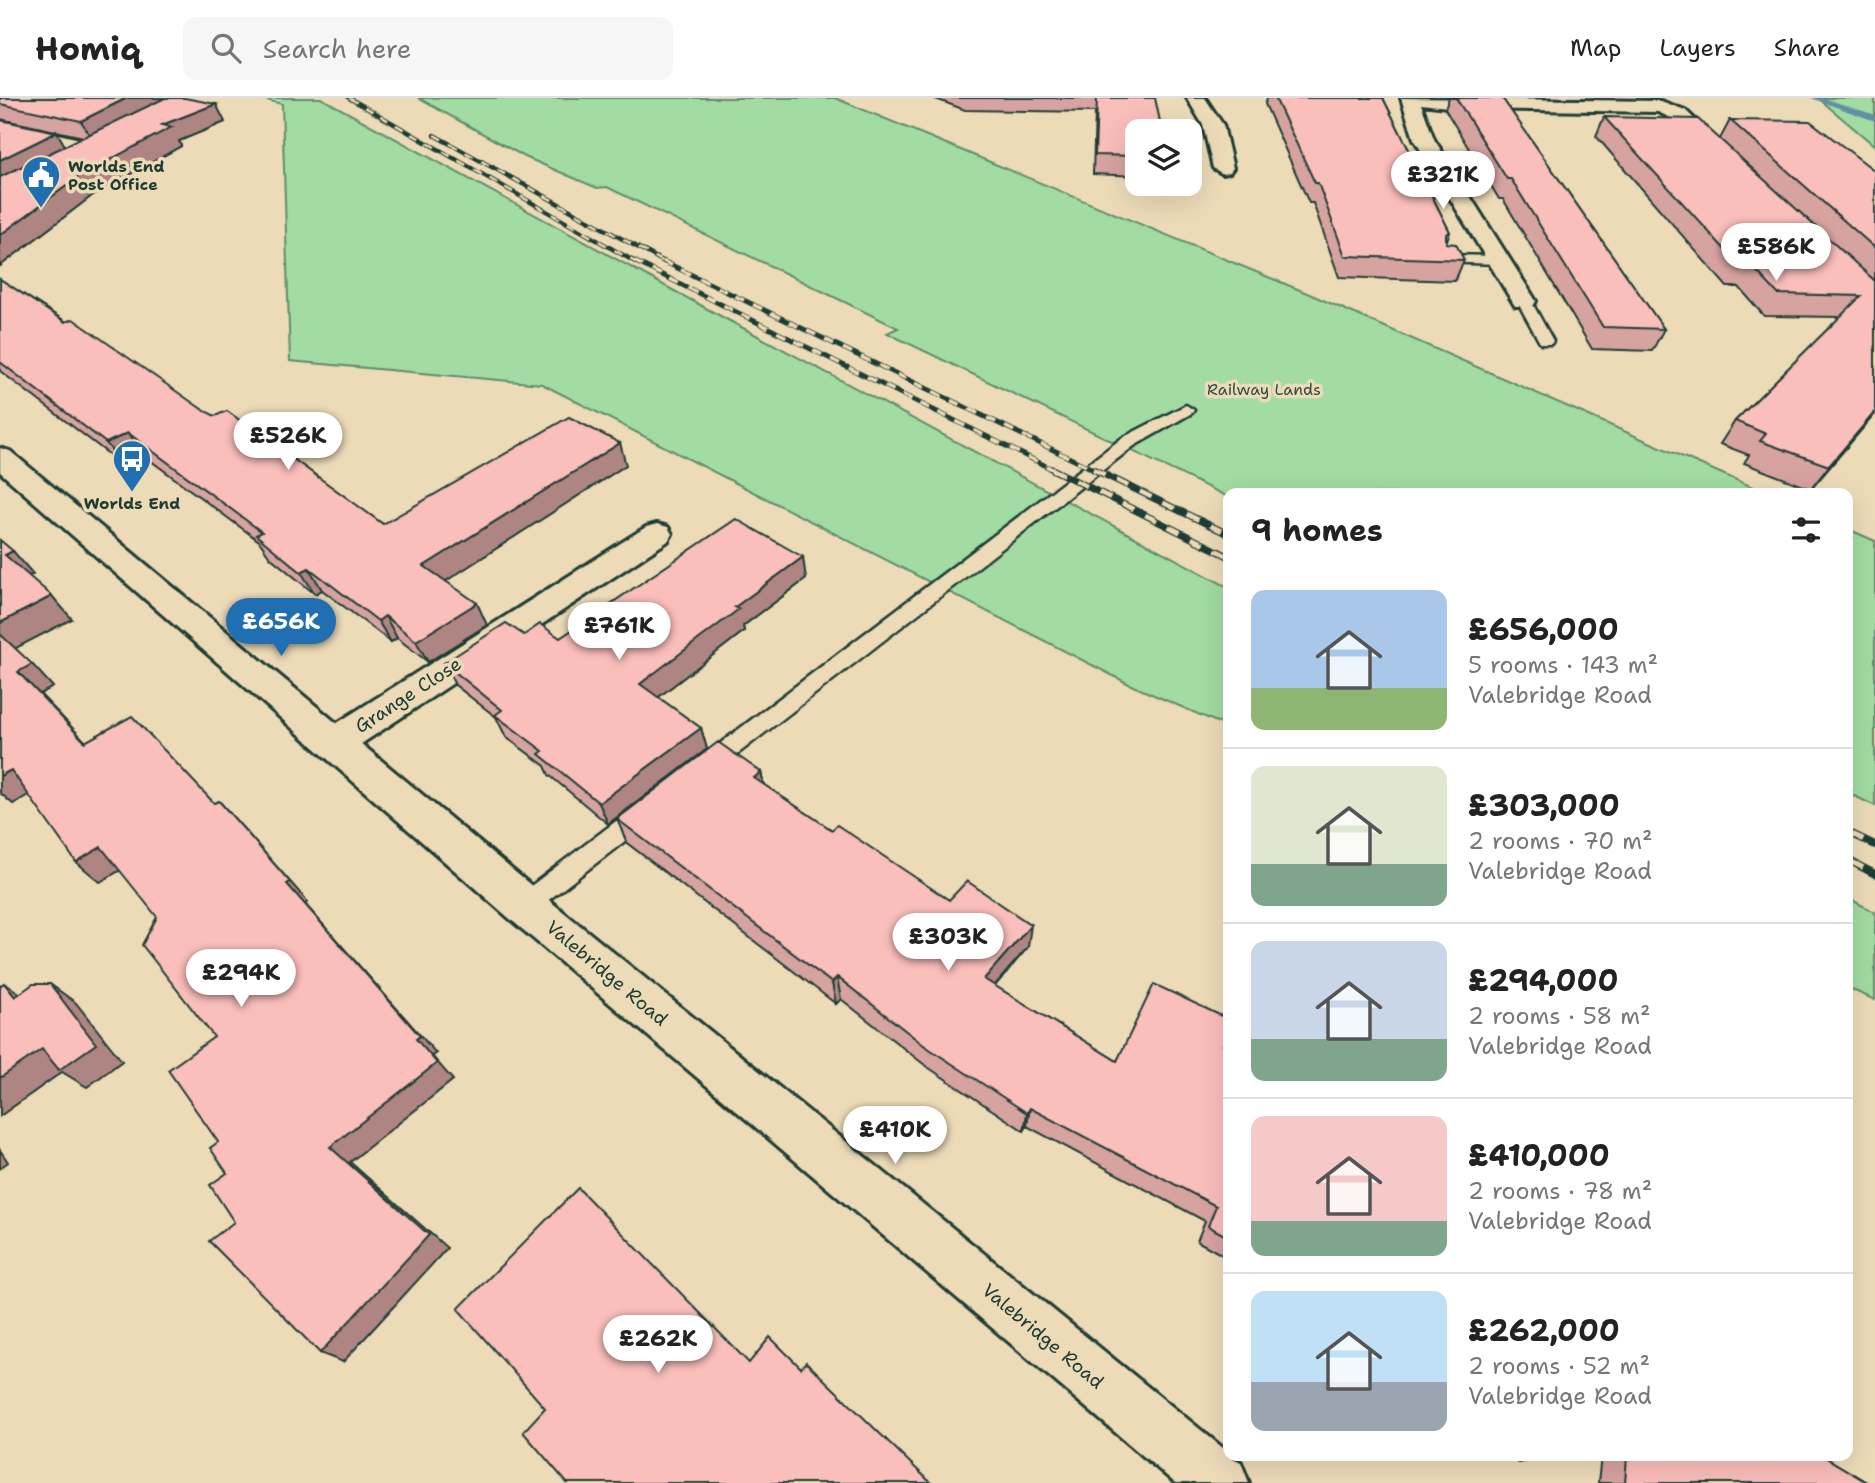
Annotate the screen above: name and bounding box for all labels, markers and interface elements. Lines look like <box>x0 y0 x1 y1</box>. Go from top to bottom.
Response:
search box <box>183 17 673 80</box>
text: Homiq <box>35 26 141 71</box>
icon: search <box>207 29 245 67</box>
text: Search here <box>263 31 411 66</box>
text: Map <box>1570 32 1621 64</box>
text: Layers <box>1659 32 1736 64</box>
text: Share <box>1774 32 1840 64</box>
map controls <box>1125 119 1202 196</box>
button: layers <box>1125 119 1202 196</box>
pin: £321K <box>1394 152 1492 211</box>
public building icon: Worlds End Post Office <box>20 154 62 209</box>
place label: Worlds End Post Office <box>68 156 164 195</box>
text: £321K <box>1407 159 1479 189</box>
pin: £586K <box>1727 223 1825 283</box>
text: £586K <box>1737 231 1815 261</box>
park label: Railway Lands <box>1207 379 1321 400</box>
pin: £526K <box>239 412 337 472</box>
text: £526K <box>249 420 327 450</box>
bus stop icon: Worlds End <box>111 438 153 493</box>
place label: Worlds End <box>84 493 180 514</box>
text: 9 homes <box>1251 510 1383 551</box>
icon: filters <box>1787 511 1825 549</box>
pin: £656K <box>232 598 330 658</box>
pin: £761K <box>570 602 668 662</box>
text: £656K <box>242 606 320 636</box>
text: £656,000 <box>1468 609 1619 650</box>
text: £761K <box>584 610 654 640</box>
icon: home <box>1307 618 1391 702</box>
text: 5 rooms · 143 m² <box>1468 650 1658 680</box>
street label: Grange Close <box>350 651 466 739</box>
text: Valebridge Road <box>1468 680 1652 710</box>
text: £303,000 <box>1468 785 1620 826</box>
icon: home <box>1307 794 1391 878</box>
text: 2 rooms · 70 m² <box>1468 826 1653 856</box>
text: Valebridge Road <box>1468 856 1652 886</box>
pin: £303K <box>899 914 997 973</box>
street label: Valebridge Road <box>541 915 673 1031</box>
text: £303K <box>909 921 987 951</box>
pin: £294K <box>192 950 290 1009</box>
text: £294K <box>202 957 280 987</box>
text: £294,000 <box>1468 960 1618 1001</box>
icon: home <box>1307 969 1391 1053</box>
text: 2 rooms · 58 m² <box>1468 1001 1651 1031</box>
text: Valebridge Road <box>1468 1031 1652 1061</box>
pin: £410K <box>846 1107 944 1166</box>
text: £410K <box>859 1114 931 1144</box>
text: £410,000 <box>1468 1135 1610 1176</box>
icon: home <box>1307 1144 1391 1228</box>
text: 2 rooms · 78 m² <box>1468 1176 1652 1206</box>
text: Valebridge Road <box>1468 1206 1652 1236</box>
street label: Valebridge Road <box>977 1278 1109 1394</box>
text: £262,000 <box>1468 1310 1620 1351</box>
pin: £262K <box>609 1316 707 1375</box>
icon: home <box>1307 1319 1391 1403</box>
text: £262K <box>619 1323 697 1353</box>
text: 2 rooms · 52 m² <box>1468 1351 1650 1381</box>
text: Valebridge Road <box>1468 1381 1652 1411</box>

